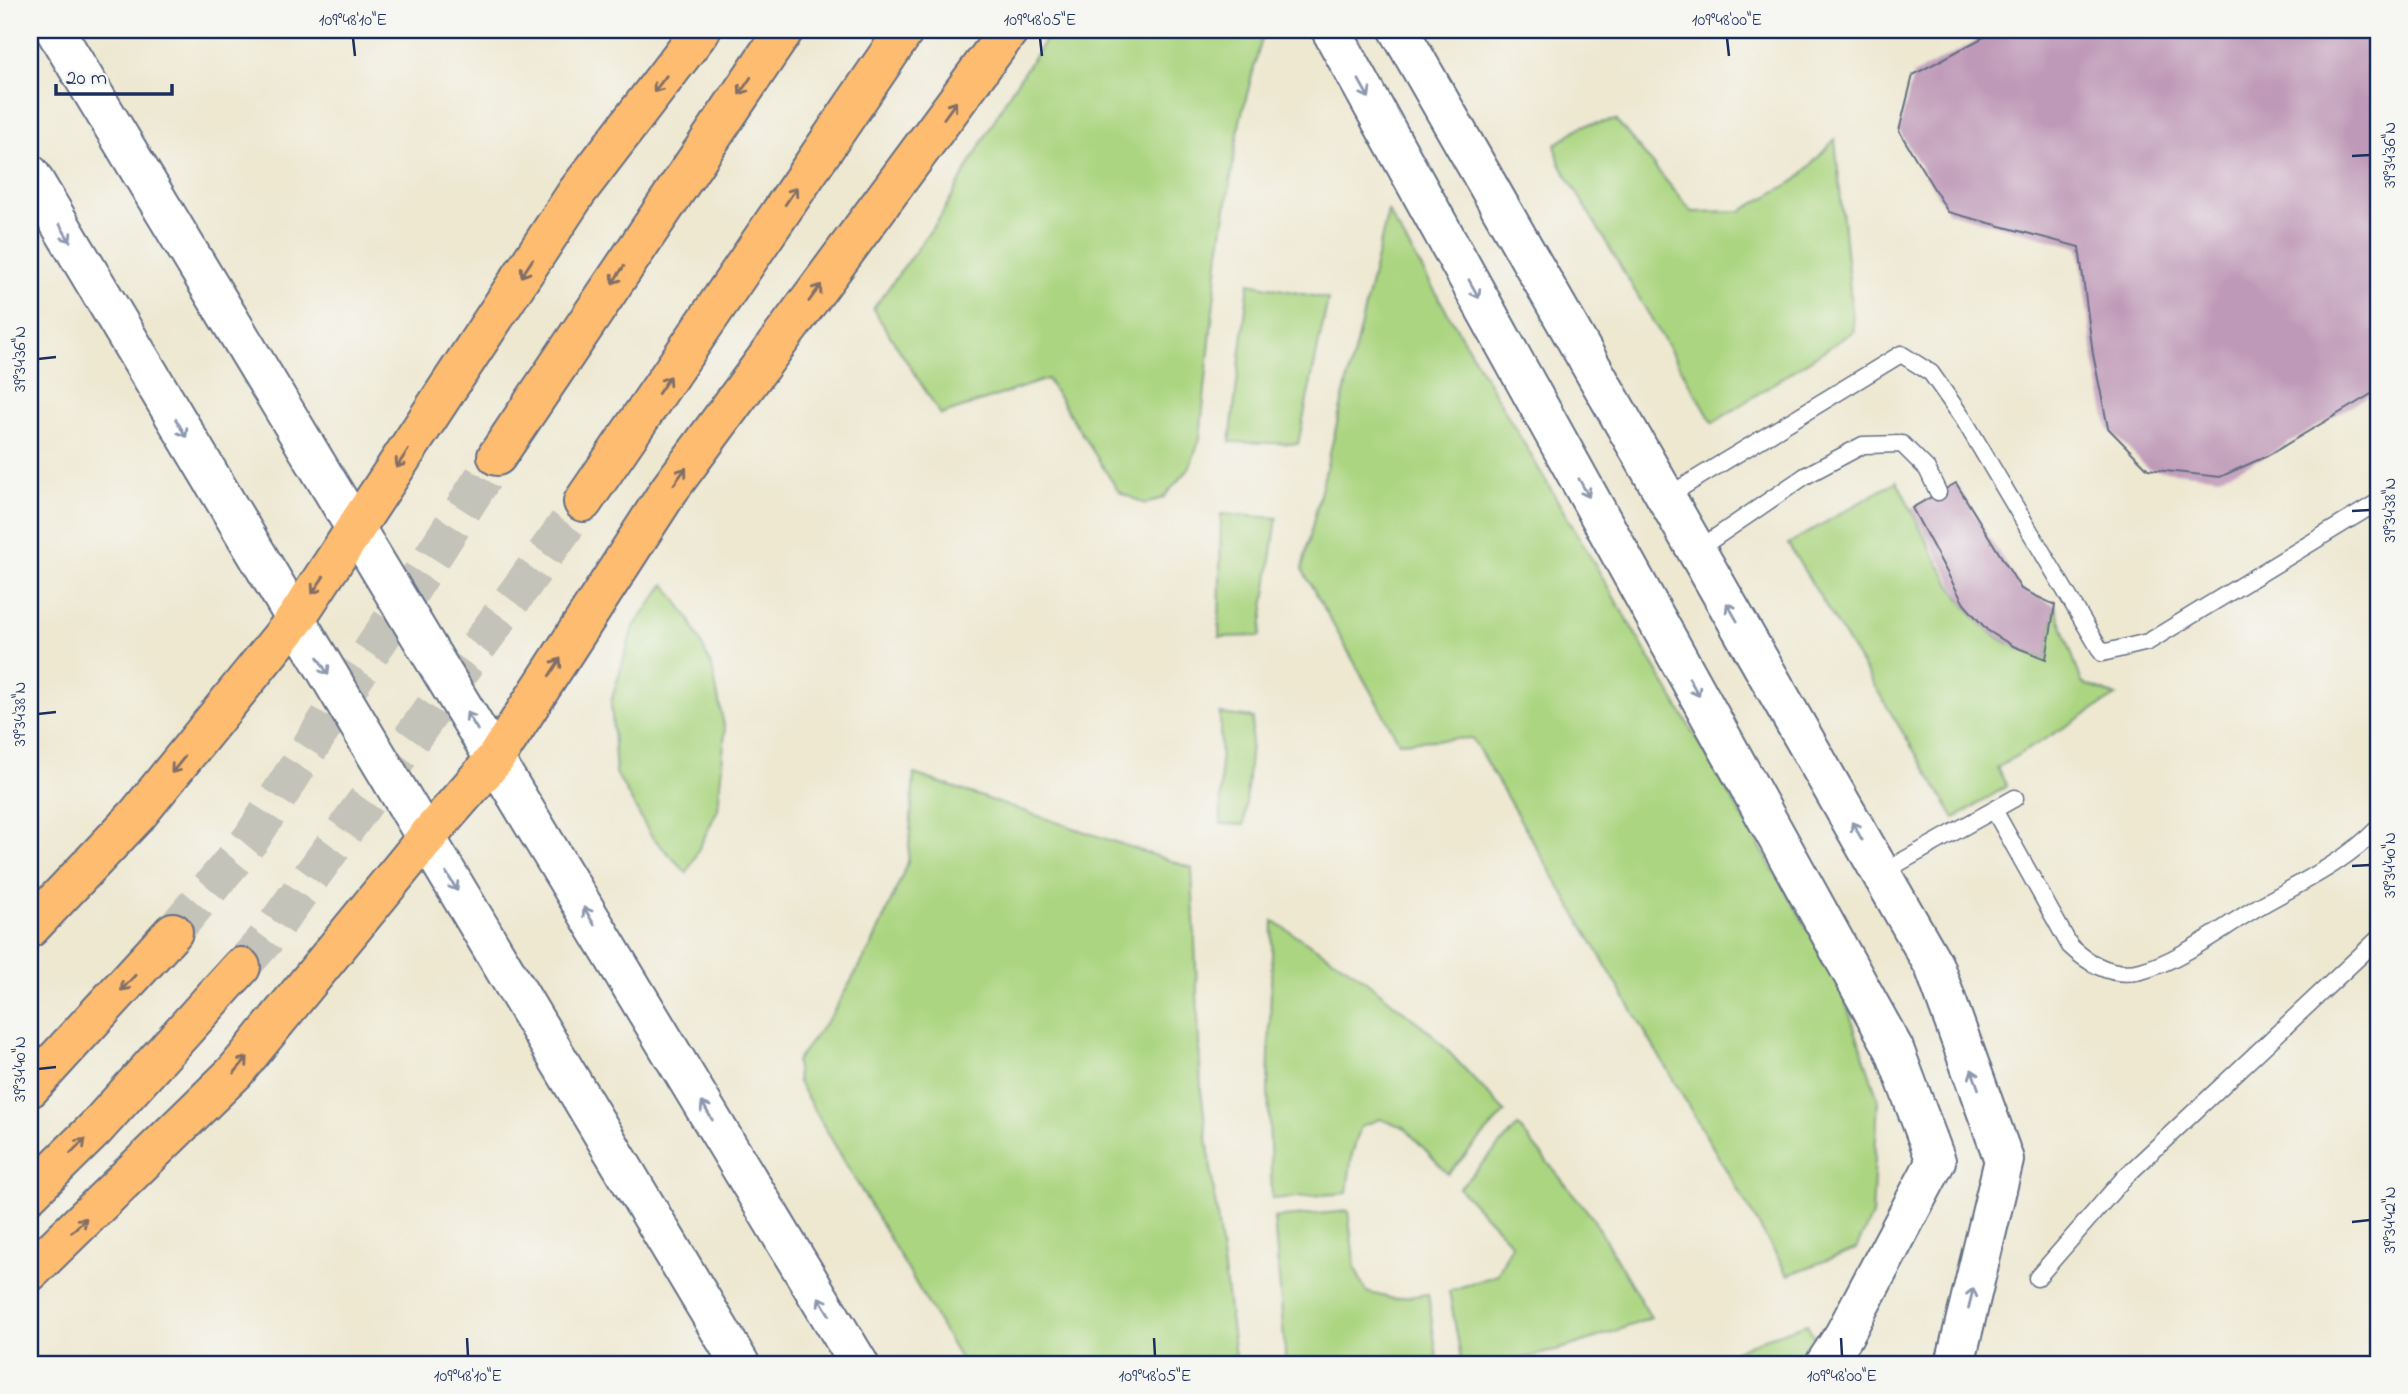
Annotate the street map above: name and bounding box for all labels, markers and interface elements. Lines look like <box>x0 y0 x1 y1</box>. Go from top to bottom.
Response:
text: 109°48'10"E <box>319 8 387 34</box>
text: 109°48'05"E <box>1004 8 1077 34</box>
text: 109°48'00"E <box>1692 8 1762 34</box>
scale bar <box>56 52 172 96</box>
text: 20 m <box>66 64 107 94</box>
one-way arrow <box>652 74 667 93</box>
one-way arrow <box>738 76 753 95</box>
one-way arrow <box>1357 79 1371 99</box>
one-way arrow <box>942 101 957 120</box>
text: 39°34'36"N <box>2378 122 2404 188</box>
one-way arrow <box>783 187 798 206</box>
one-way arrow <box>58 222 72 242</box>
one-way arrow <box>519 258 533 278</box>
one-way arrow <box>611 265 625 284</box>
one-way arrow <box>1467 278 1481 298</box>
one-way arrow <box>807 284 822 303</box>
text: 39°34'36"N <box>8 326 34 392</box>
one-way arrow <box>657 376 671 395</box>
one-way arrow <box>175 418 189 438</box>
one-way arrow <box>394 448 408 468</box>
one-way arrow <box>672 468 687 486</box>
one-way arrow <box>1577 477 1591 497</box>
text: 39°34'38"N <box>2378 478 2404 542</box>
one-way arrow <box>311 575 325 595</box>
one-way arrow <box>1725 602 1738 623</box>
one-way arrow <box>316 655 330 675</box>
one-way arrow <box>548 657 562 677</box>
one-way arrow <box>1688 676 1701 697</box>
text: 39°34'38"N <box>8 682 34 746</box>
one-way arrow <box>464 712 478 732</box>
one-way arrow <box>171 755 186 773</box>
one-way arrow <box>1850 821 1864 841</box>
text: 39°34'40"N <box>2378 832 2404 898</box>
one-way arrow <box>445 872 459 892</box>
one-way arrow <box>582 907 596 927</box>
one-way arrow <box>119 974 136 991</box>
text: 39°34'40"N <box>8 1036 34 1102</box>
one-way arrow <box>233 1056 249 1074</box>
one-way arrow <box>1968 1069 1980 1091</box>
one-way arrow <box>699 1101 713 1121</box>
one-way arrow <box>70 1137 87 1154</box>
text: 39°34'42"N <box>2378 1186 2404 1254</box>
one-way arrow <box>70 1216 87 1233</box>
one-way arrow <box>1965 1287 1978 1310</box>
one-way arrow <box>817 1296 831 1316</box>
text: 109°48'10"E <box>434 1364 502 1390</box>
text: 109°48'05"E <box>1119 1364 1192 1390</box>
text: 109°48'00"E <box>1807 1364 1877 1390</box>

